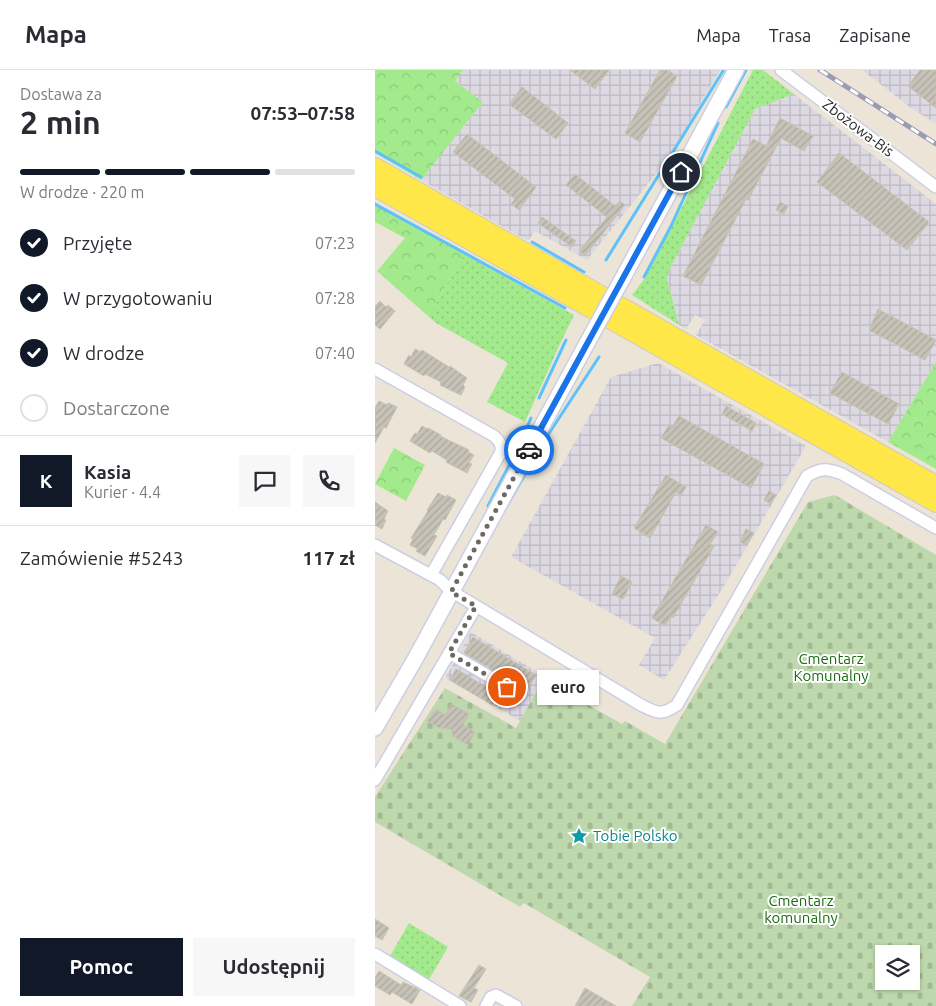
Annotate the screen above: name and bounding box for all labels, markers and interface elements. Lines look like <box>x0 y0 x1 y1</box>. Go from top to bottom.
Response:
text: Mapa <box>25 21 87 48</box>
text: Mapa <box>696 25 741 45</box>
text: Trasa <box>769 25 811 45</box>
text: Zapisane <box>839 25 911 45</box>
text: Dostawa za <box>20 85 102 103</box>
street label: Zbożowa-Bis <box>819 95 897 160</box>
text: 07:53–07:58 <box>250 102 355 124</box>
text: 2 min <box>20 104 101 140</box>
pin <box>660 151 702 193</box>
icon: home <box>667 158 695 186</box>
text: W drodze · 220 m <box>20 183 144 201</box>
icon: check <box>20 229 48 257</box>
text: Przyjęte <box>63 232 133 254</box>
text: 07:23 <box>315 234 355 252</box>
icon: check <box>20 284 48 312</box>
text: W przygotowaniu <box>63 287 213 309</box>
text: 07:28 <box>315 289 355 307</box>
icon: check <box>20 339 48 367</box>
text: W drodze <box>63 342 145 364</box>
text: 07:40 <box>315 344 355 362</box>
text: Dostarczone <box>63 397 170 419</box>
courier <box>504 425 554 475</box>
icon: car <box>515 436 543 464</box>
button: chat <box>239 455 291 507</box>
button: phone <box>303 455 355 507</box>
text: Kasia <box>84 461 131 483</box>
text: K <box>40 470 52 492</box>
text: Kurier · 4.4 <box>84 483 161 501</box>
text: Zamówienie #5243 <box>20 547 184 569</box>
text: 117 zł <box>303 547 355 569</box>
park label: Cmentarz Komunalny <box>793 650 869 684</box>
pin <box>486 666 528 708</box>
callout: euro <box>537 670 599 704</box>
icon: bag <box>493 673 521 701</box>
text: euro <box>551 678 585 696</box>
place icon: Tobie Polsko <box>569 826 589 846</box>
place label: Tobie Polsko <box>593 827 678 844</box>
park label: Cmentarz komunalny <box>764 892 838 926</box>
button: Pomoc <box>20 938 183 996</box>
button: Udostępnij <box>193 938 355 996</box>
map controls <box>875 945 920 990</box>
button: layers <box>875 945 920 990</box>

